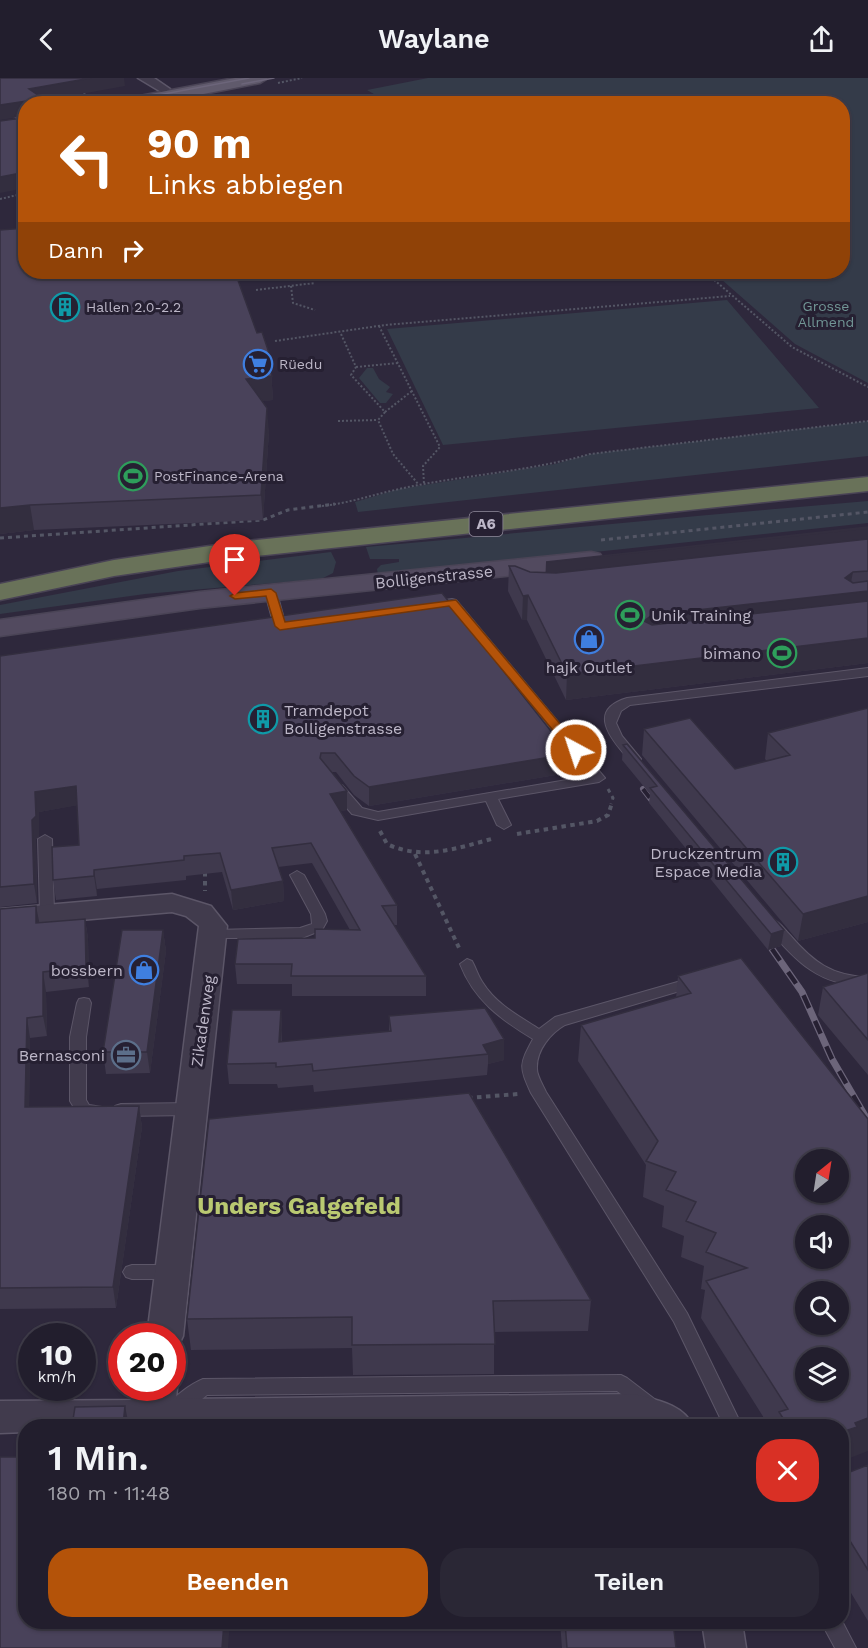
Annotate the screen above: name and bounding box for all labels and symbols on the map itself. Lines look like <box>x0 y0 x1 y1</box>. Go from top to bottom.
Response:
building icon: Hallen 2.0-2.2 <box>49 291 81 323</box>
park label: Grosse Allmend <box>798 298 854 330</box>
place label: Hallen 2.0-2.2 <box>86 299 181 315</box>
supermarket icon: Rüedu <box>242 348 274 380</box>
place label: Rüedu <box>279 356 322 372</box>
sports icon: PostFinance-Arena <box>117 460 149 492</box>
place label: PostFinance-Arena <box>154 468 284 484</box>
road number: A6 <box>470 512 502 536</box>
pin <box>209 534 260 596</box>
street label: Bolligenstrasse <box>374 561 494 593</box>
sports icon: Unik Training <box>614 599 646 631</box>
place label: Unik Training <box>651 606 751 625</box>
shop icon: hajk Outlet <box>573 623 605 655</box>
sports icon: bimano <box>766 637 798 669</box>
place label: bimano <box>703 644 761 663</box>
place label: hajk Outlet <box>546 658 633 677</box>
place label: Tramdepot Bolligenstrasse <box>284 701 402 738</box>
building icon: Tramdepot Bolligenstrasse <box>247 703 279 735</box>
position arrow <box>544 718 608 782</box>
place label: Druckzentrum Espace Media <box>650 844 762 881</box>
building icon: Druckzentrum Espace Media <box>767 846 799 878</box>
shop icon: bossbern <box>128 954 160 986</box>
place label: bossbern <box>51 961 123 980</box>
street label: Zikadenweg <box>187 974 219 1068</box>
office icon: Bernasconi <box>110 1039 142 1071</box>
place label: Bernasconi <box>19 1046 105 1065</box>
north arrow <box>795 1149 849 1203</box>
district label: Unders Galgefeld <box>197 1192 401 1220</box>
speed limit sign: 20 <box>108 1323 186 1401</box>

